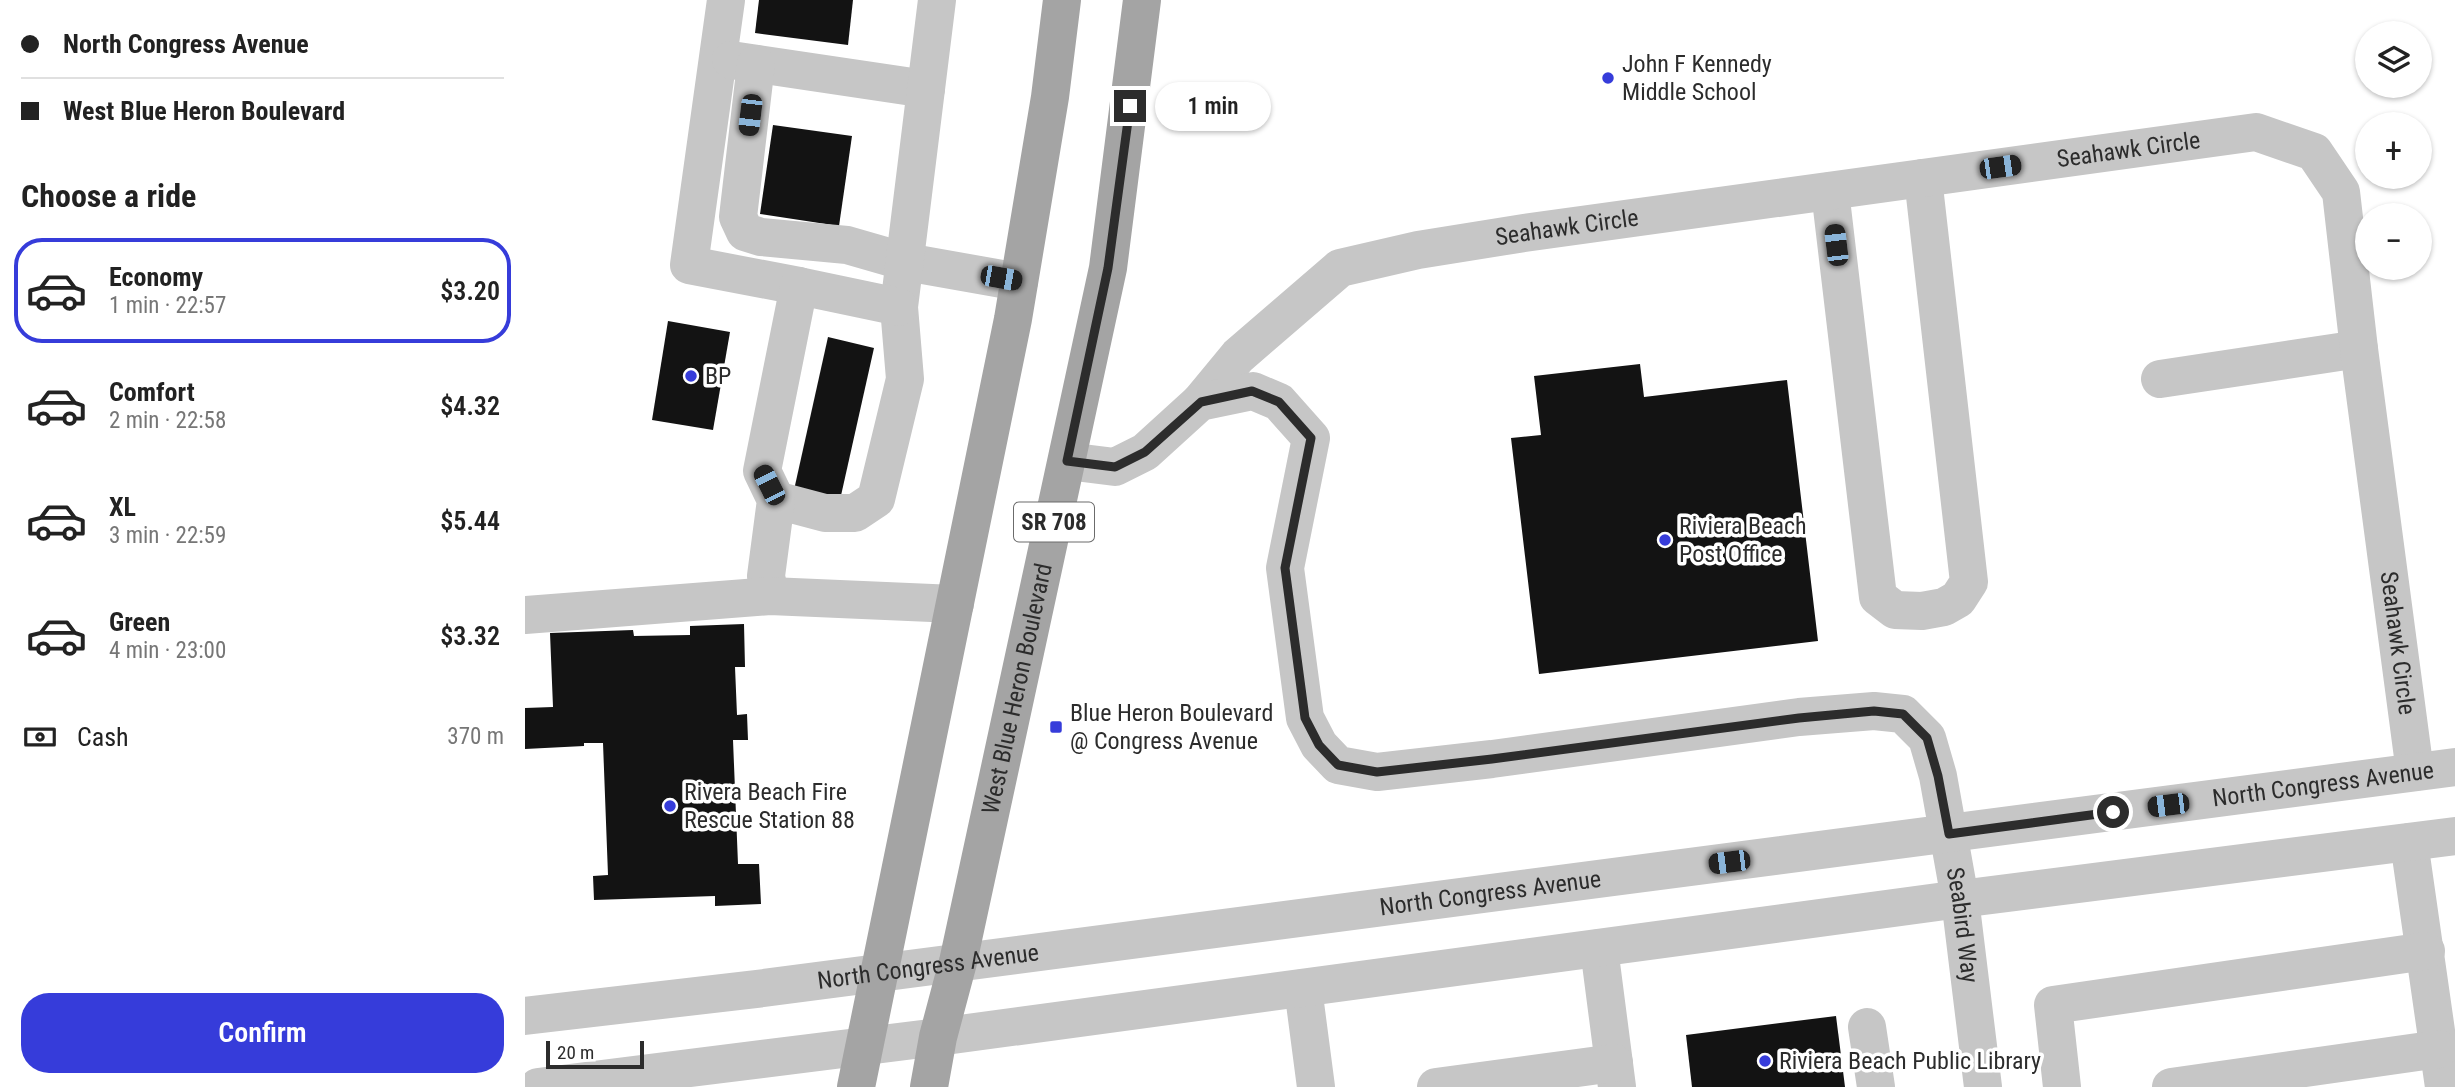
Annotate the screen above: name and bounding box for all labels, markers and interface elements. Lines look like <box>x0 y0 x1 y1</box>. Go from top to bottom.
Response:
map controls <box>2355 21 2432 280</box>
button: layers <box>2355 21 2432 98</box>
text: North Congress Avenue <box>63 29 309 59</box>
place label: John F Kennedy Middle School <box>1622 50 1772 106</box>
marker: John F Kennedy Middle School <box>1600 70 1616 86</box>
callout: 1 min <box>1155 82 1270 130</box>
route end <box>1114 90 1146 122</box>
car <box>738 93 763 137</box>
text: 1 min <box>1188 93 1238 120</box>
text: West Blue Heron Boulevard <box>63 96 345 126</box>
button: + <box>2355 112 2432 189</box>
street label: Seahawk Circle <box>2055 126 2202 173</box>
car <box>1978 154 2023 180</box>
text: Choose a ride <box>21 177 196 215</box>
street label: Seahawk Circle <box>1493 203 1640 251</box>
button: − <box>2355 203 2432 280</box>
car <box>1824 223 1849 267</box>
icon: car <box>25 259 88 322</box>
text: Economy <box>109 262 203 292</box>
car <box>979 264 1024 292</box>
text: $3.20 <box>440 276 500 306</box>
text: 1 min · 22:57 <box>109 292 226 319</box>
place label: BP <box>705 362 731 390</box>
marker: BP <box>683 368 699 384</box>
icon: car <box>25 374 88 437</box>
text: Comfort <box>109 377 195 407</box>
text: $4.32 <box>440 391 500 421</box>
text: 2 min · 22:58 <box>109 407 226 434</box>
car <box>751 462 788 508</box>
icon: car <box>25 489 88 552</box>
text: XL <box>109 492 136 522</box>
road number: SR 708 <box>1014 502 1094 542</box>
text: $5.44 <box>440 506 500 536</box>
place label: Riviera Beach Post Office <box>1679 512 1807 568</box>
text: 3 min · 22:59 <box>109 522 226 549</box>
marker: Riviera Beach Post Office <box>1657 532 1673 548</box>
street label: West Blue Heron Boulevard <box>976 561 1058 817</box>
street label: Seahawk Circle <box>2375 570 2421 716</box>
icon: car <box>25 604 88 667</box>
text: Green <box>109 607 170 637</box>
text: $3.32 <box>440 621 500 651</box>
text: 4 min · 23:00 <box>109 637 226 664</box>
place label: Blue Heron Boulevard @ Congress Avenue <box>1070 699 1273 755</box>
icon: cash <box>21 718 59 756</box>
marker: Blue Heron Boulevard @ Congress Avenue <box>1048 719 1064 735</box>
text: Cash <box>77 722 129 752</box>
text: 370 m <box>447 723 504 750</box>
street label: North Congress Avenue <box>2211 756 2436 813</box>
place label: Rivera Beach Fire Rescue Station 88 <box>684 778 855 834</box>
car <box>2146 792 2191 818</box>
route start <box>2097 796 2129 828</box>
marker: Rivera Beach Fire Rescue Station 88 <box>662 798 678 814</box>
car <box>1707 849 1752 875</box>
street label: North Congress Avenue <box>1378 865 1603 921</box>
street label: Seabird Way <box>1941 865 1984 984</box>
street label: North Congress Avenue <box>816 938 1040 995</box>
button: Confirm <box>21 993 504 1073</box>
scale bar <box>546 1038 644 1070</box>
text: 20 m <box>557 1041 594 1064</box>
place label: Riviera Beach Public Library <box>1779 1047 2041 1075</box>
marker: Riviera Beach Public Library <box>1757 1053 1773 1069</box>

